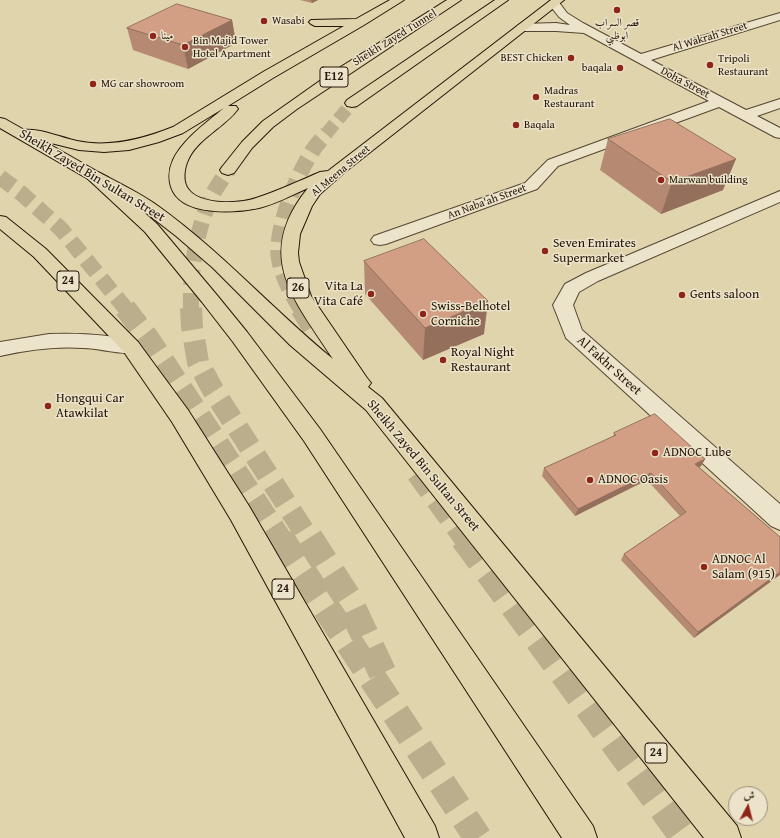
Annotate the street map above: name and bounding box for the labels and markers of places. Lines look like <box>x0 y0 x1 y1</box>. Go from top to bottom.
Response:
marker: قصر السراب ابوظبي <box>612 5 622 15</box>
place label: Wasabi <box>272 14 304 28</box>
marker: Wasabi <box>259 16 269 26</box>
place label: قصر السراب ابوظبي <box>595 16 639 42</box>
place label: مينا <box>161 29 173 43</box>
marker: مينا <box>148 31 158 41</box>
place label: Bin Majid Tower Hotel Apartment <box>193 34 271 60</box>
marker: Bin Majid Tower Hotel Apartment <box>180 42 190 52</box>
place label: BEST Chicken <box>501 51 563 65</box>
place label: Tripoli Restaurant <box>718 52 769 78</box>
marker: BEST Chicken <box>566 53 576 63</box>
marker: Tripoli Restaurant <box>705 60 715 70</box>
place label: baqala <box>582 61 612 75</box>
marker: baqala <box>615 63 625 73</box>
place label: MG car showroom <box>101 77 184 91</box>
marker: MG car showroom <box>88 79 98 89</box>
place label: Madras Restaurant <box>544 84 595 110</box>
marker: Madras Restaurant <box>531 92 541 102</box>
place label: Baqala <box>524 118 555 132</box>
marker: Baqala <box>511 120 521 130</box>
place label: Marwan building <box>669 173 748 187</box>
marker: Marwan building <box>656 175 666 185</box>
place label: Seven Emirates Supermarket <box>553 236 636 267</box>
marker: Seven Emirates Supermarket <box>540 246 550 256</box>
place label: Vita La Vita Café <box>314 279 363 310</box>
place label: Gents saloon <box>690 287 759 303</box>
marker: Vita La Vita Café <box>366 289 376 299</box>
marker: Gents saloon <box>677 290 687 300</box>
place label: Swiss-Belhotel Corniche <box>431 299 510 330</box>
marker: Swiss-Belhotel Corniche <box>418 309 428 319</box>
place label: Royal Night Restaurant <box>451 345 515 376</box>
marker: Royal Night Restaurant <box>438 355 448 365</box>
place label: Hongqui Car Atawkilat <box>56 391 124 422</box>
marker: Hongqui Car Atawkilat <box>43 401 53 411</box>
place label: ADNOC Lube <box>663 445 731 461</box>
marker: ADNOC Lube <box>650 448 660 458</box>
place label: ADNOC Oasis <box>598 472 668 488</box>
marker: ADNOC Oasis <box>585 475 595 485</box>
place label: ADNOC Al Salam (915) <box>712 552 775 583</box>
marker: ADNOC Al Salam (915) <box>699 562 709 572</box>

